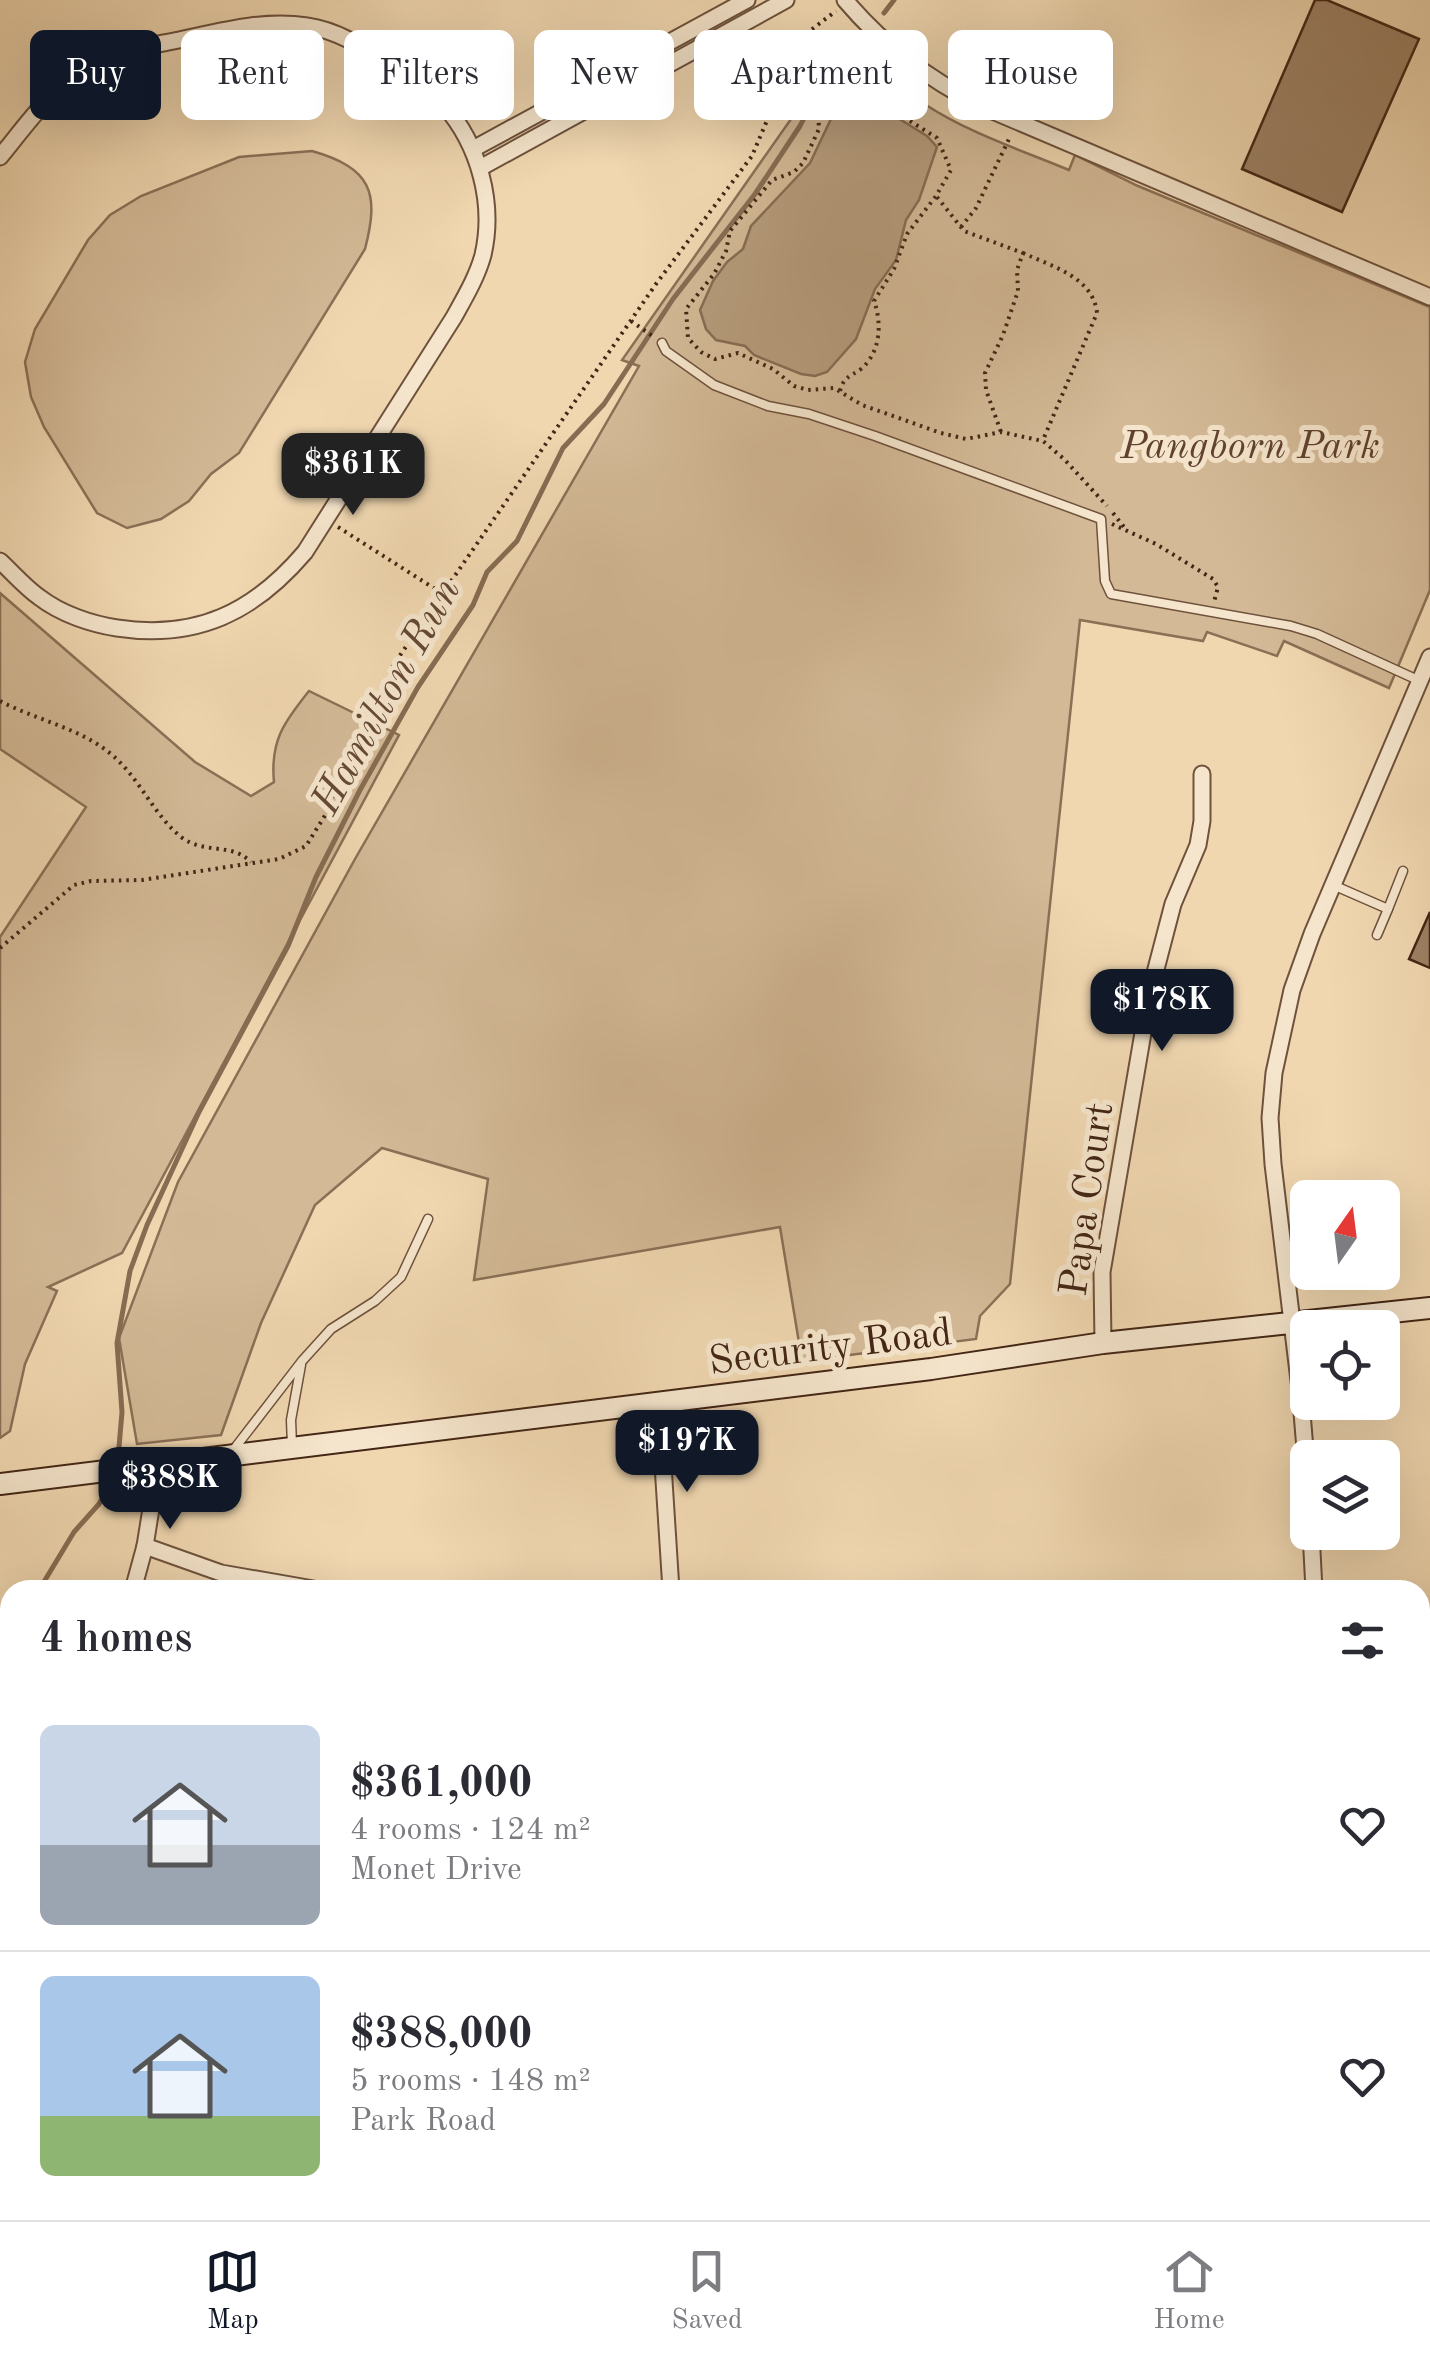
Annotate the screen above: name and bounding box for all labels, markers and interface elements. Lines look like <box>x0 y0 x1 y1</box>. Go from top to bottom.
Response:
chip: Buy <box>30 30 161 120</box>
chip: Rent <box>181 30 324 120</box>
chip: Filters <box>344 30 514 120</box>
chip: New <box>534 30 674 120</box>
chip: Apartment <box>694 30 928 120</box>
chip: House <box>948 30 1113 120</box>
park label: Pangborn Park <box>1119 428 1380 468</box>
pin: $361K <box>283 433 423 518</box>
text: $361K <box>304 449 402 481</box>
water label: Hamilton Run <box>305 572 470 823</box>
pin: $178K <box>1092 969 1232 1054</box>
text: $178K <box>1113 985 1211 1017</box>
street label: Papa Court <box>1056 1100 1122 1299</box>
north arrow <box>1290 1180 1400 1290</box>
map controls <box>1290 1180 1400 1550</box>
button: locate <box>1290 1310 1400 1420</box>
street label: Security Road <box>707 1314 954 1384</box>
pin: $197K <box>617 1410 757 1495</box>
text: $197K <box>638 1426 736 1458</box>
button: layers <box>1290 1440 1400 1550</box>
pin: $388K <box>100 1447 240 1532</box>
text: $388K <box>121 1463 219 1495</box>
icon: filters <box>1335 1613 1390 1668</box>
text: 4 homes <box>40 1619 192 1661</box>
text: $361,000 <box>350 1764 532 1806</box>
icon: home <box>120 1765 240 1885</box>
icon: heart <box>1335 1798 1390 1853</box>
text: 4 rooms · 124 m² <box>350 1815 591 1847</box>
text: Monet Drive <box>350 1855 522 1887</box>
text: $388,000 <box>350 2015 532 2057</box>
icon: home <box>120 2016 240 2136</box>
icon: heart <box>1335 2049 1390 2104</box>
text: 5 rooms · 148 m² <box>350 2066 591 2098</box>
text: Park Road <box>350 2106 496 2138</box>
tab: Map <box>205 2244 260 2339</box>
tab: Saved <box>671 2244 743 2339</box>
tab: Home <box>1153 2244 1225 2339</box>

